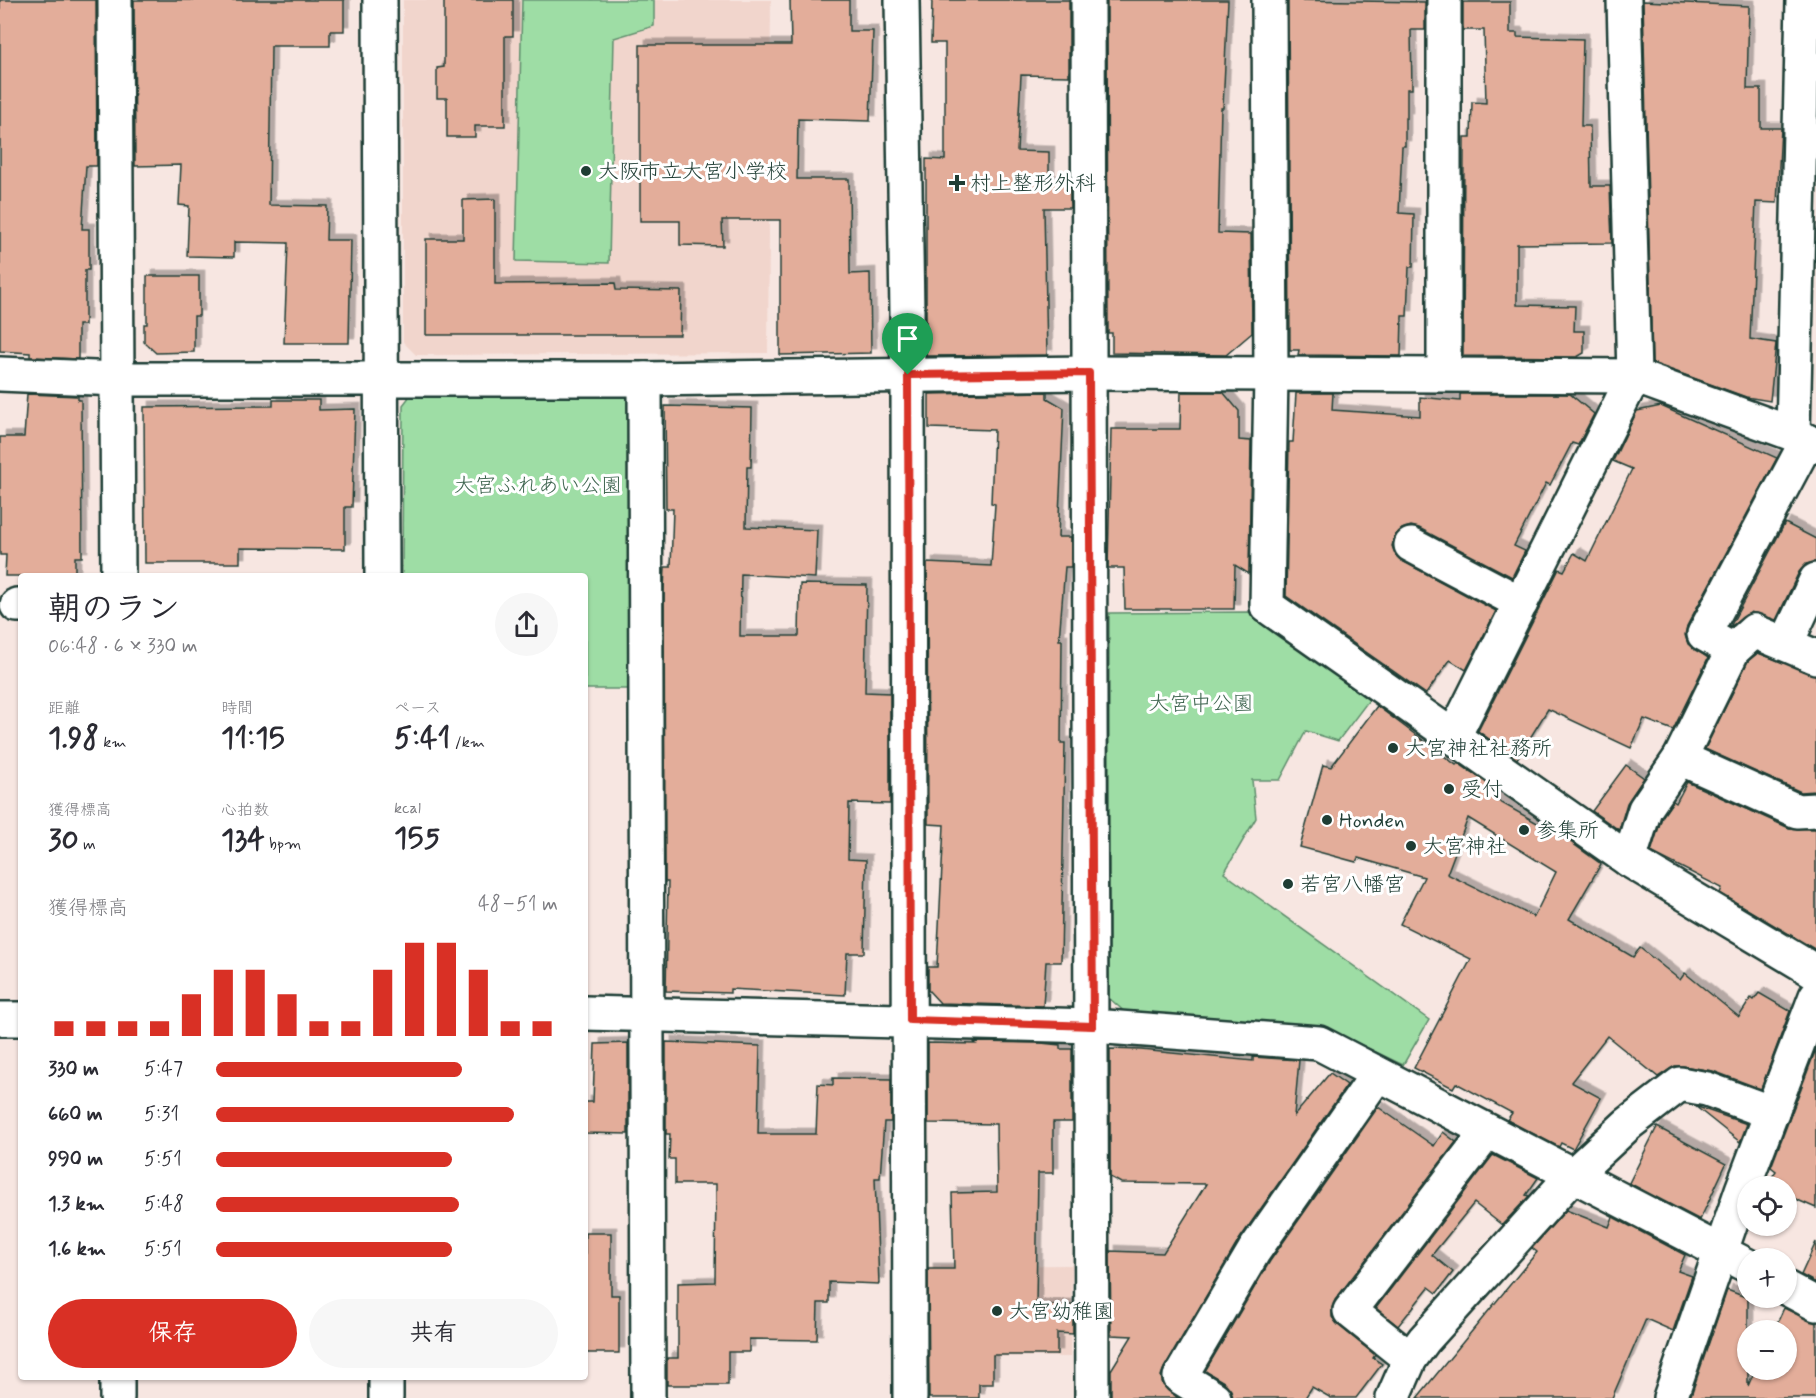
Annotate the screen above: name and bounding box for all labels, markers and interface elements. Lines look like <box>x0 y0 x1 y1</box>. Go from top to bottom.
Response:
place label: 大阪市立大宮小学校 <box>598 158 787 186</box>
marker: 大阪市立大宮小学校 <box>579 164 593 178</box>
place label: 村上整形外科 <box>970 170 1096 198</box>
marker: 村上整形外科 <box>948 174 966 192</box>
pin <box>882 313 933 375</box>
icon: arrive <box>891 322 924 355</box>
park label: 大宮ふれあい公園 <box>454 472 622 500</box>
text: 朝のラン <box>48 588 180 632</box>
button: share <box>495 593 558 656</box>
text: 06:48 · 6 × 330 m <box>48 633 198 660</box>
park label: 大宮中公園 <box>1149 690 1254 718</box>
text: 距離 <box>48 698 80 719</box>
text: 時間 <box>221 698 253 719</box>
text: ペース <box>394 698 441 719</box>
text: 1.98 <box>48 719 99 758</box>
text: 11:15 <box>221 719 285 758</box>
text: 5:41 <box>394 719 450 758</box>
text: km <box>99 732 127 753</box>
text: /km <box>450 732 485 753</box>
place label: 大宮神社社務所 <box>1405 735 1552 763</box>
marker: 大宮神社社務所 <box>1386 741 1400 755</box>
place label: 受付 <box>1461 776 1503 804</box>
marker: 受付 <box>1442 782 1456 796</box>
text: kcal <box>394 798 421 819</box>
text: 獲得標高 <box>48 800 112 821</box>
text: 心拍数 <box>221 800 269 821</box>
place label: Honden <box>1339 807 1405 835</box>
marker: Honden <box>1320 813 1334 827</box>
place label: 参集所 <box>1536 817 1599 845</box>
text: 155 <box>394 819 440 858</box>
text: 30 <box>48 821 79 860</box>
text: 134 <box>221 821 265 860</box>
marker: 参集所 <box>1517 823 1531 837</box>
place label: 大宮神社 <box>1423 833 1507 861</box>
text: m <box>79 834 96 855</box>
text: bpm <box>265 834 301 855</box>
marker: 大宮神社 <box>1404 839 1418 853</box>
place label: 若宮八幡宮 <box>1300 871 1405 899</box>
marker: 若宮八幡宮 <box>1281 877 1295 891</box>
text: 48–51 m <box>478 891 558 918</box>
text: 獲得標高 <box>48 895 128 922</box>
text: 330 m <box>48 1056 99 1083</box>
text: 5:47 <box>144 1056 183 1083</box>
text: 660 m <box>48 1101 103 1128</box>
text: 5:31 <box>144 1101 179 1128</box>
text: 990 m <box>48 1146 103 1173</box>
text: 5:51 <box>144 1146 182 1173</box>
map controls <box>1737 1176 1797 1380</box>
button: locate <box>1737 1176 1797 1236</box>
text: 1.3 km <box>48 1191 105 1218</box>
text: 5:48 <box>144 1191 184 1218</box>
text: 1.6 km <box>48 1236 106 1263</box>
text: 5:51 <box>144 1236 182 1263</box>
button: + <box>1737 1248 1797 1308</box>
place label: 大宮幼稚園 <box>1009 1298 1114 1326</box>
button: 保存 <box>48 1299 297 1368</box>
button: 共有 <box>309 1299 558 1368</box>
marker: 大宮幼稚園 <box>990 1304 1004 1318</box>
button: − <box>1737 1320 1797 1380</box>

